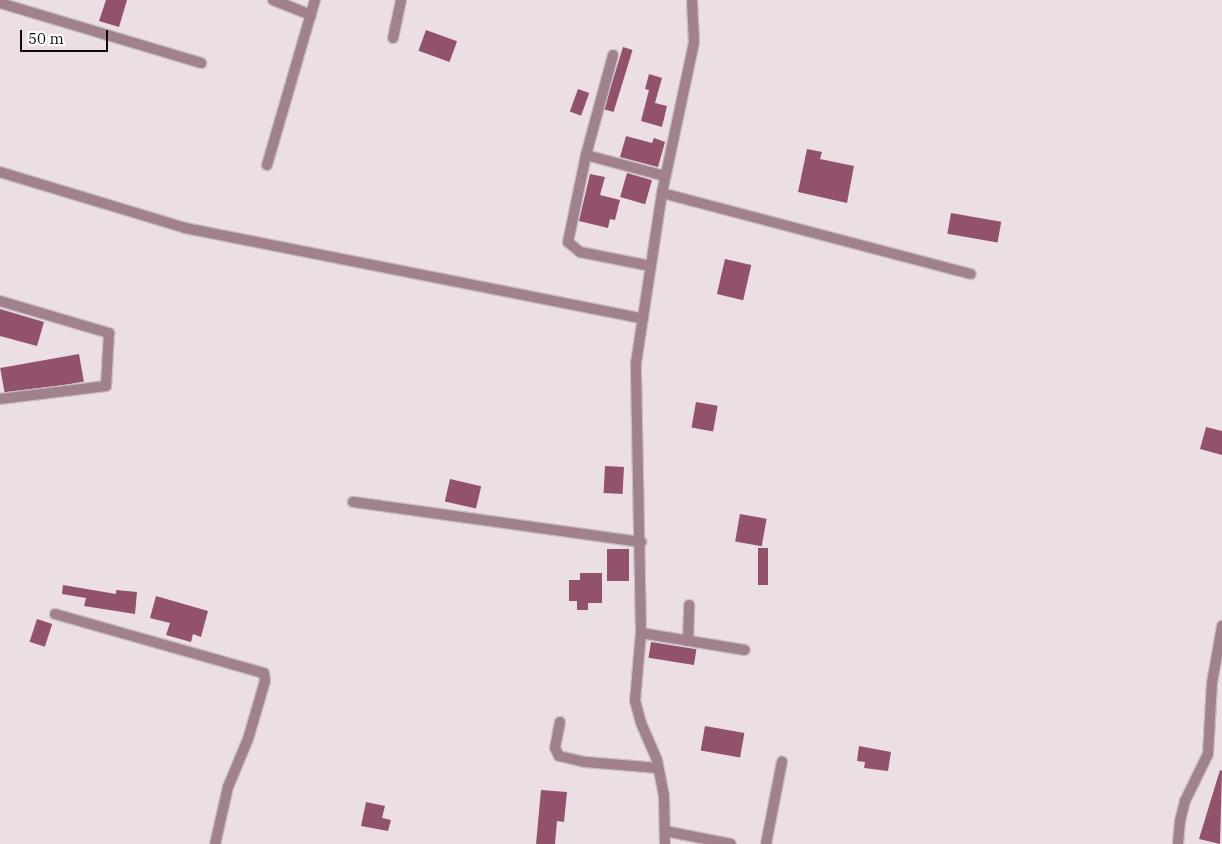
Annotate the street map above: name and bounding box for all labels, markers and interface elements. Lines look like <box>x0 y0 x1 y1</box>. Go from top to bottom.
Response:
scale bar <box>22 20 110 52</box>
text: 50 m <box>28 29 64 48</box>

